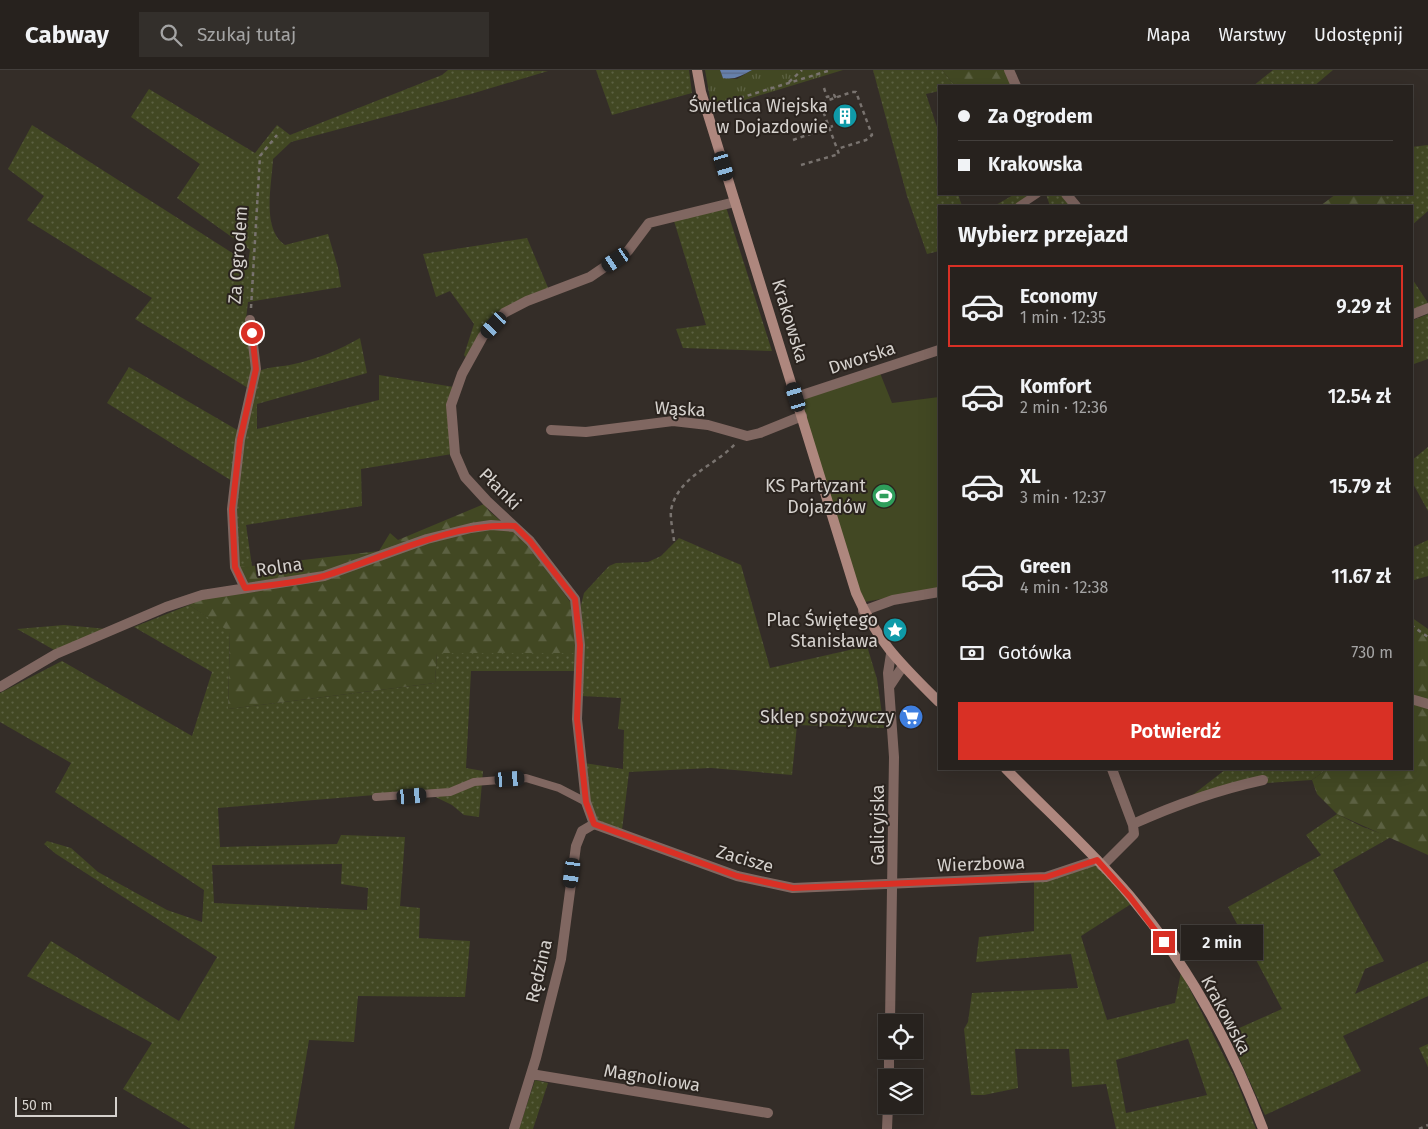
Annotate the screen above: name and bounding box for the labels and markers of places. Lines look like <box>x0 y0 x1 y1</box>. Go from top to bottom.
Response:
place label: Świetlica Wiejska w Dojazdowie <box>689 94 828 138</box>
building icon: Świetlica Wiejska w Dojazdowie <box>832 103 858 129</box>
place label: KS Partyzant Dojazdów <box>765 475 866 518</box>
sports icon: KS Partyzant Dojazdów <box>871 483 897 509</box>
place label: Plac Świętego Stanisława <box>766 608 878 652</box>
place icon: Plac Świętego Stanisława <box>882 617 908 643</box>
supermarket icon: Sklep spożywczy <box>898 704 924 730</box>
place label: Sklep spożywczy <box>760 706 894 728</box>

